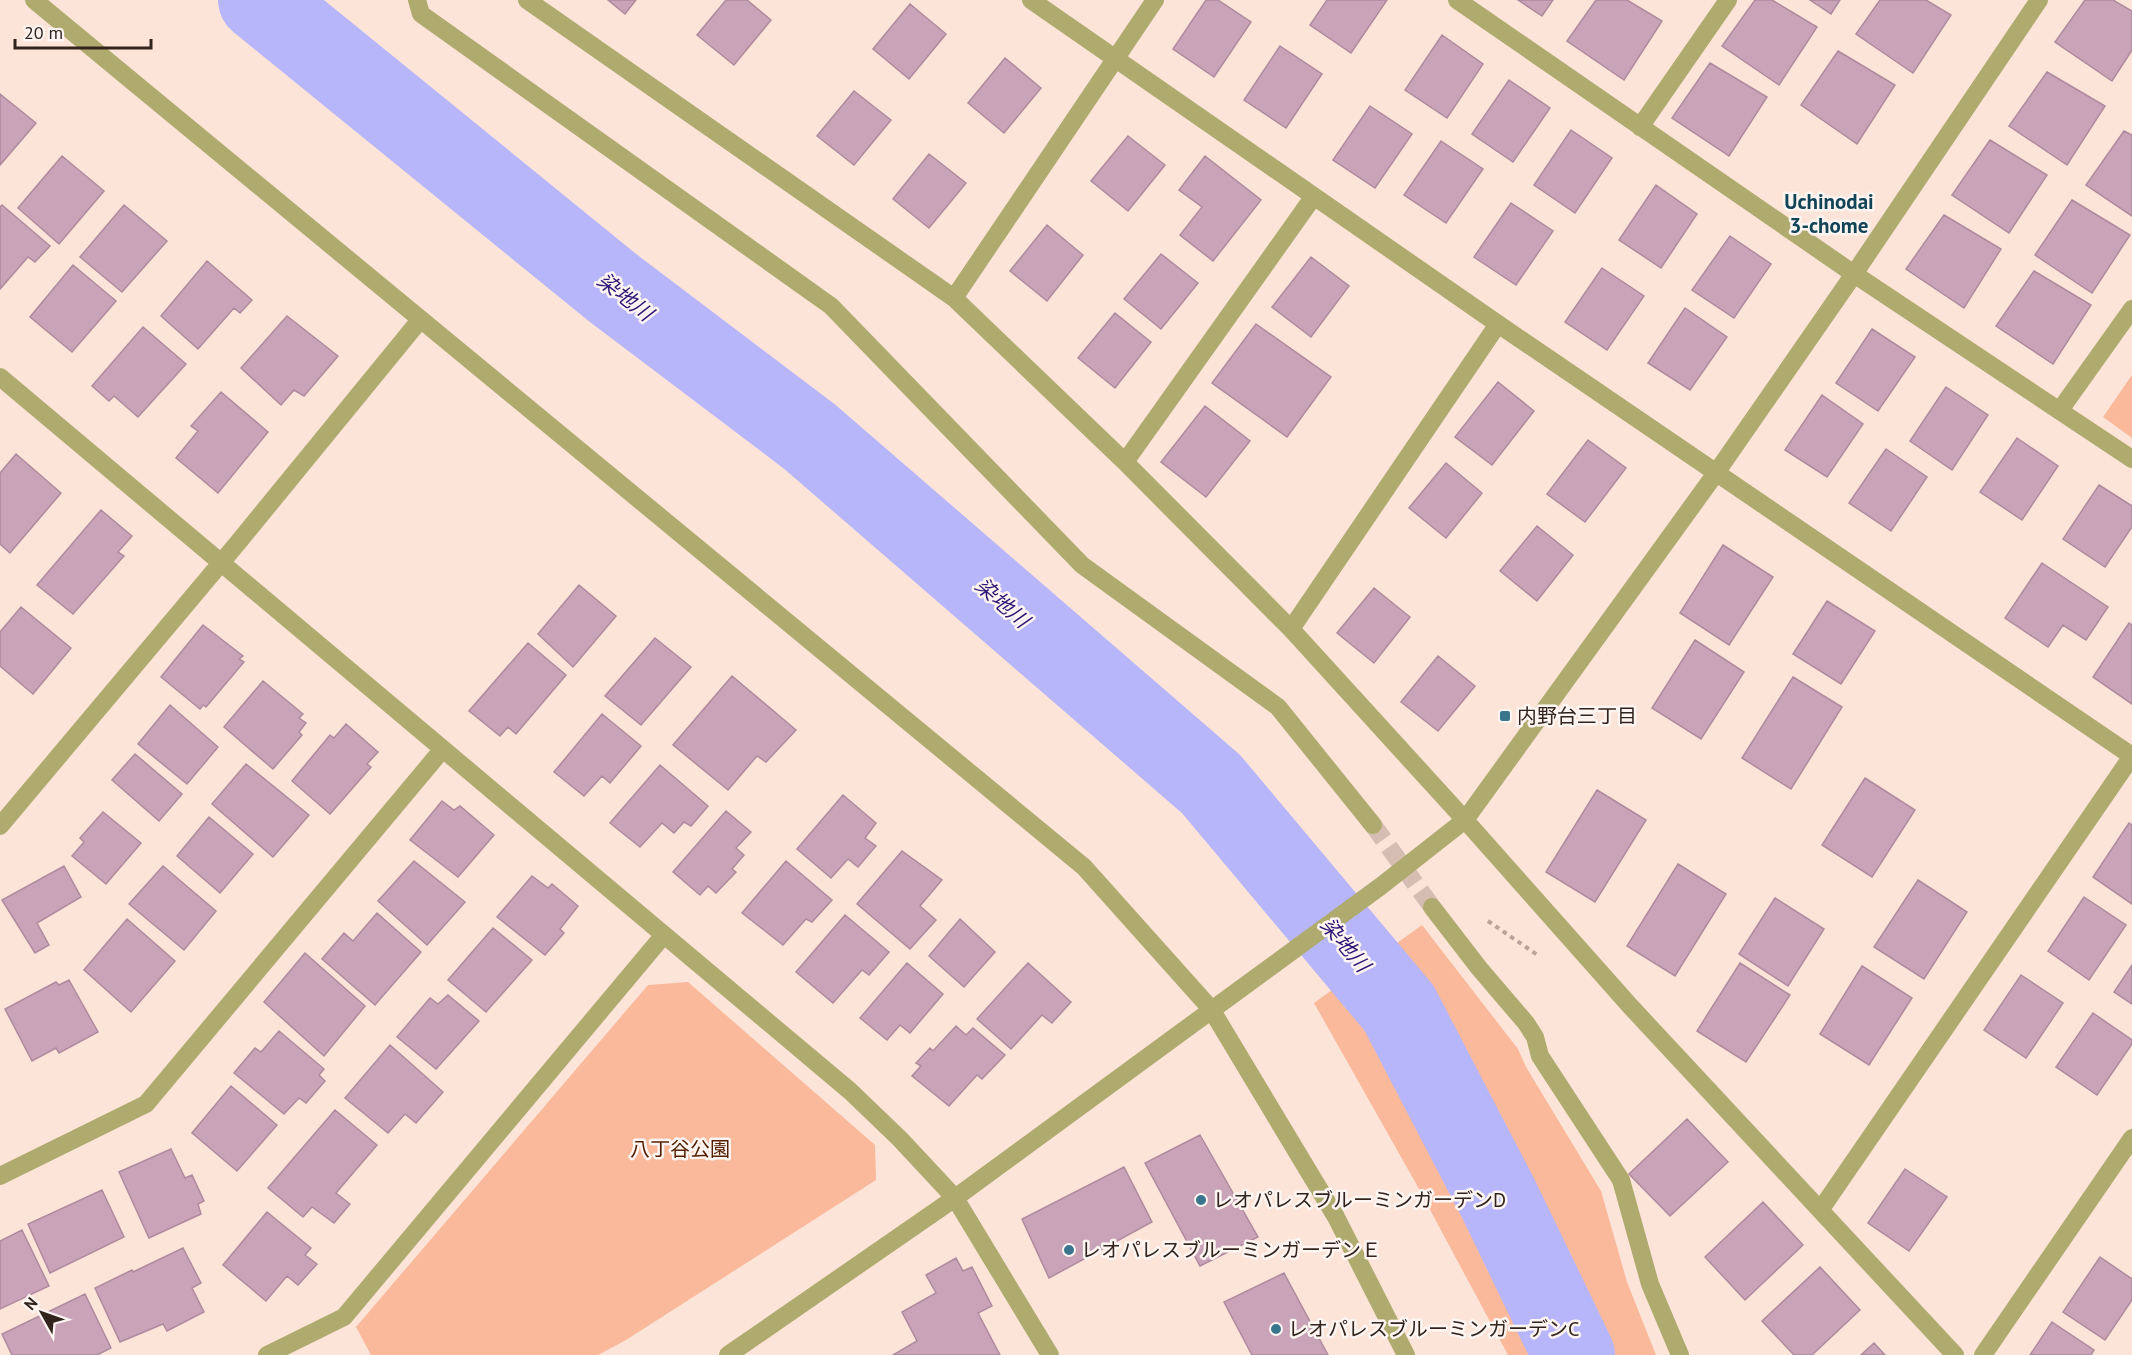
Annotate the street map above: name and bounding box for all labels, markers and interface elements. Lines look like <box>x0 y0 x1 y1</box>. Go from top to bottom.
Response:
scale bar <box>15 12 152 50</box>
text: 20 m <box>24 21 63 44</box>
district label: Uchinodai 3-chome <box>1784 188 1874 239</box>
water label: 染地川 <box>592 267 660 328</box>
water label: 染地川 <box>970 572 1036 635</box>
place label: 内野台三丁目 <box>1517 703 1637 729</box>
marker: 内野台三丁目 <box>1498 709 1512 723</box>
water label: 染地川 <box>1315 912 1377 979</box>
park label: 八丁谷公園 <box>630 1136 730 1162</box>
place label: レオパレスブルーミンガーデンD <box>1213 1187 1506 1213</box>
marker: レオパレスブルーミンガーデンD <box>1194 1193 1208 1207</box>
place label: レオパレスブルーミンガーデンＥ <box>1081 1237 1381 1263</box>
marker: レオパレスブルーミンガーデンＥ <box>1062 1243 1076 1257</box>
north arrow <box>12 1283 72 1343</box>
text: N <box>19 1293 42 1314</box>
place label: レオパレスブルーミンガーデンC <box>1288 1316 1579 1342</box>
marker: レオパレスブルーミンガーデンC <box>1269 1322 1283 1336</box>

